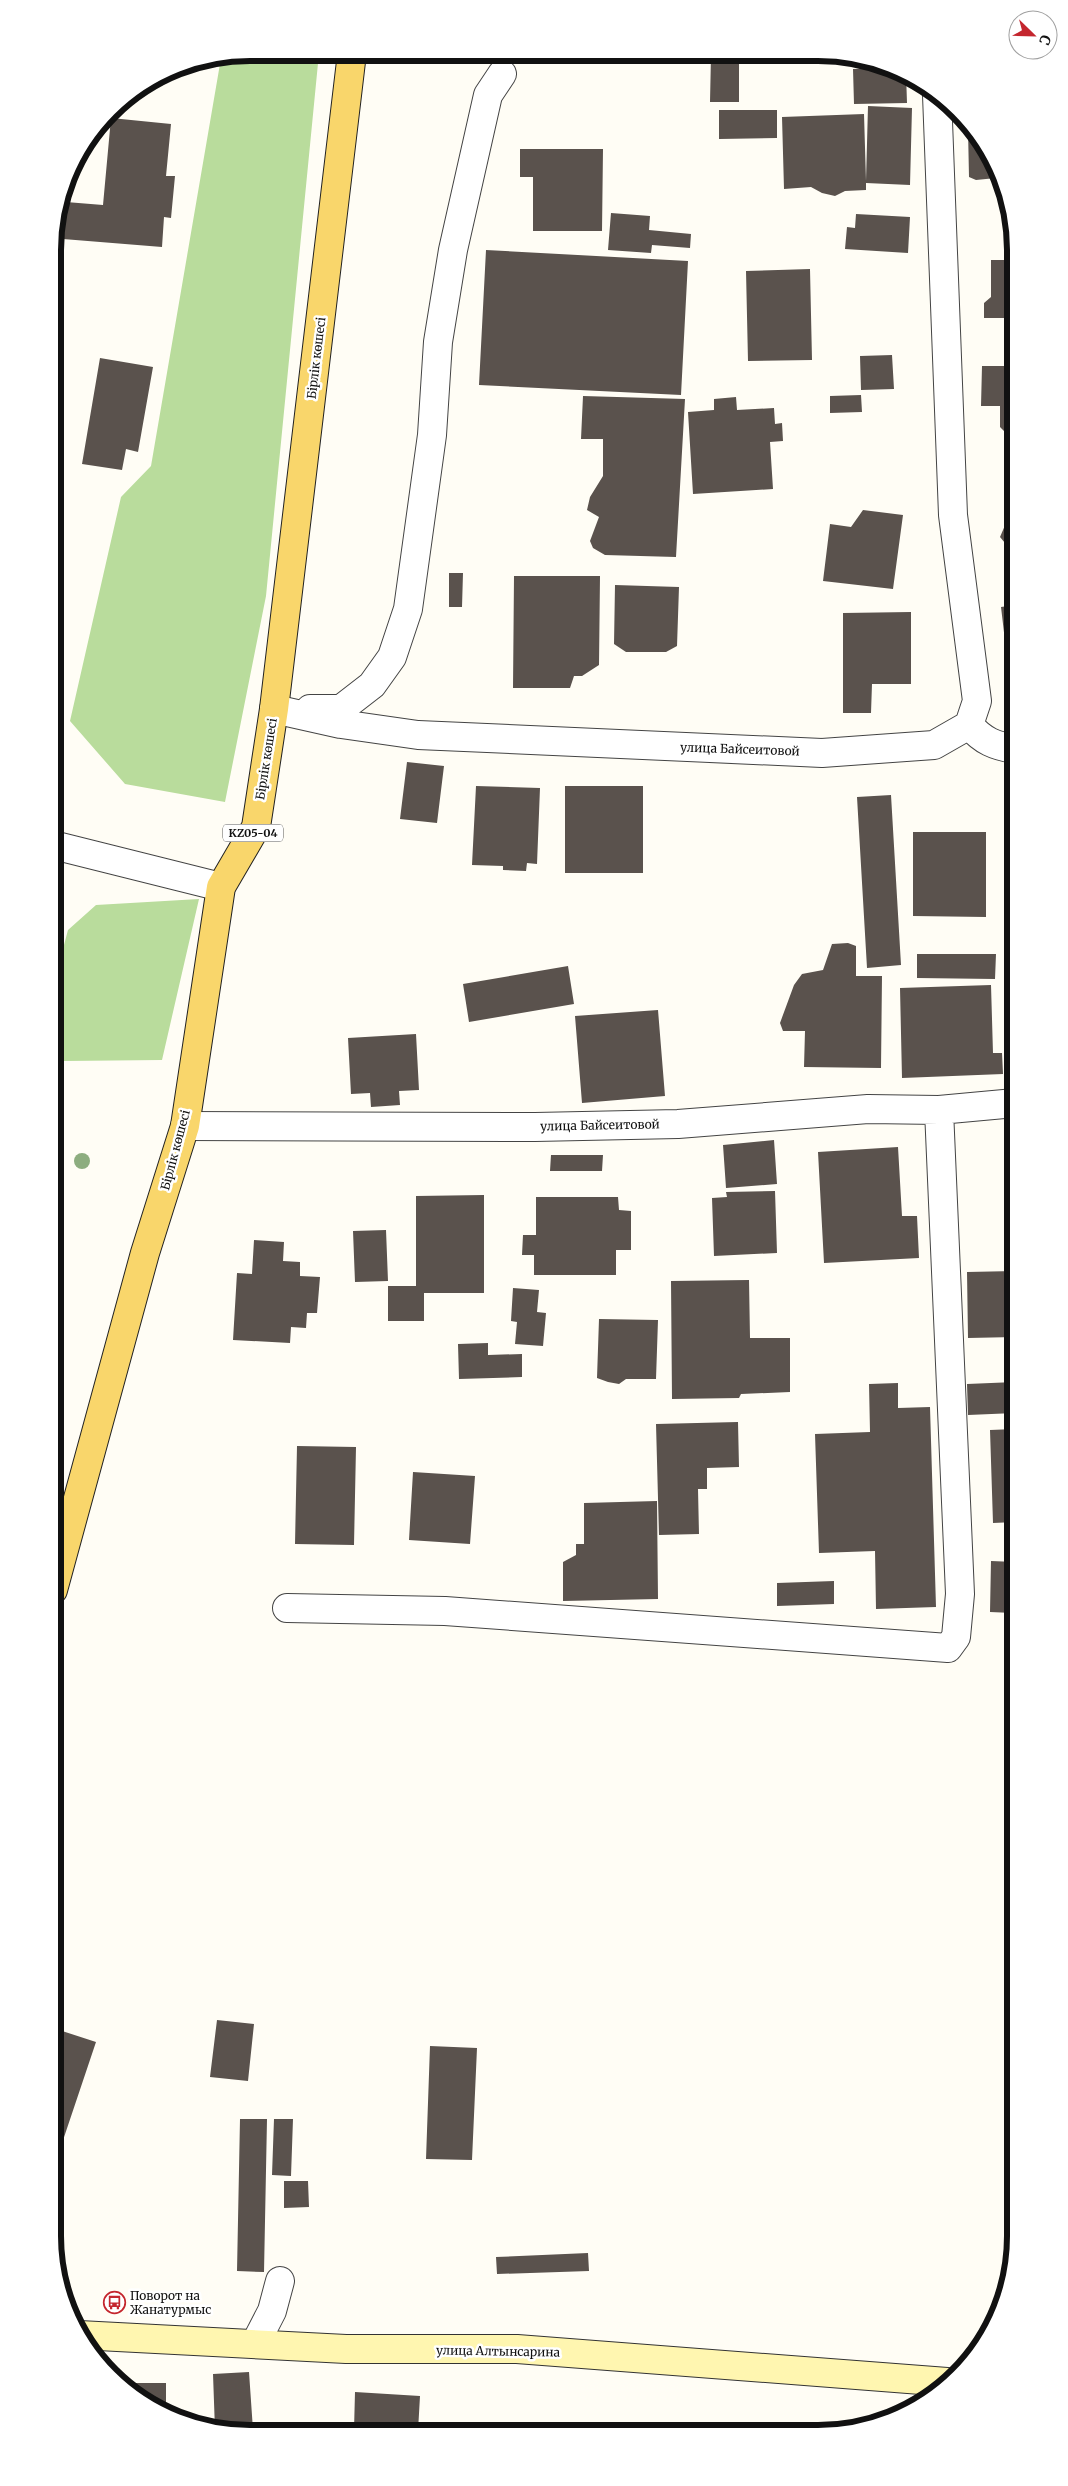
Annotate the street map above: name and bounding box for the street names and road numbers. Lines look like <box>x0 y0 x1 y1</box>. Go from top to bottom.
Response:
street label: Бірлік көшесі <box>304 316 328 400</box>
street label: Бірлік көшесі <box>252 717 280 801</box>
street label: улица Байсеитовой <box>680 739 800 759</box>
road number: KZ05-04 <box>223 824 283 841</box>
street label: Бірлік көшесі <box>157 1108 193 1192</box>
street label: улица Байсеитовой <box>540 1116 660 1134</box>
street label: улица Алтынсарина <box>436 2342 561 2360</box>

